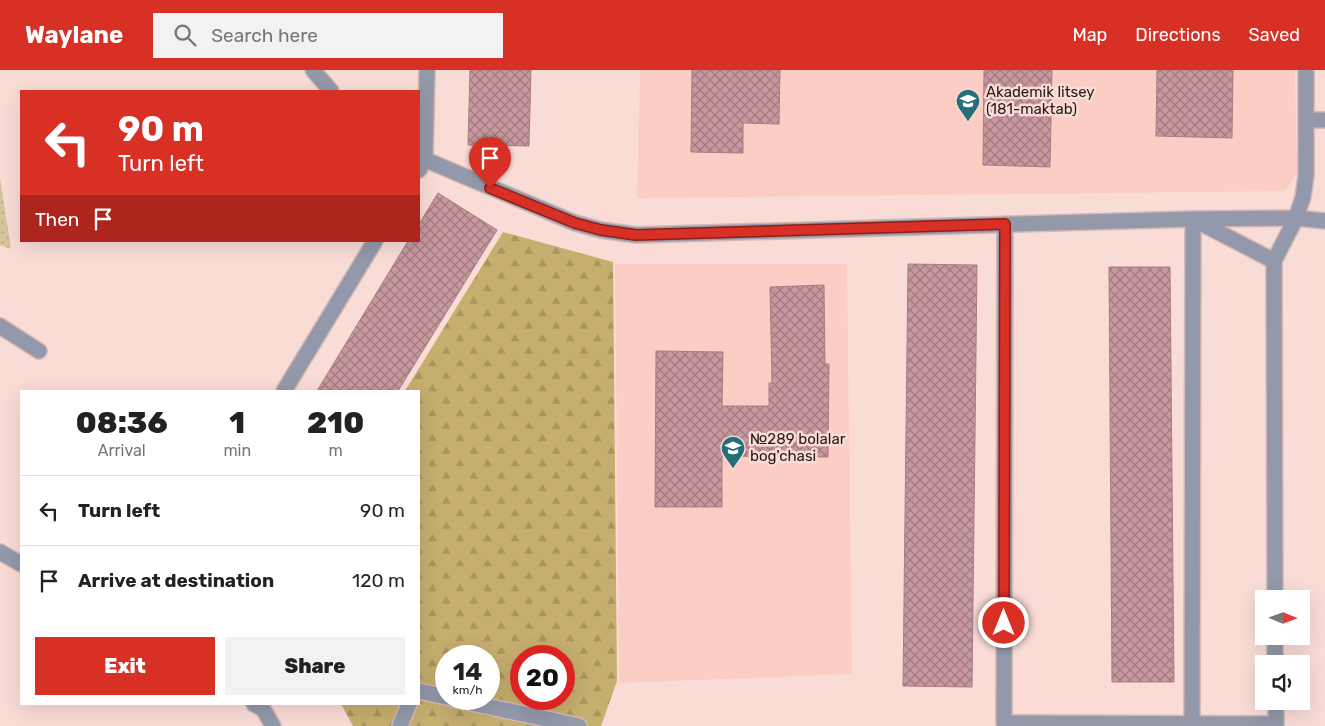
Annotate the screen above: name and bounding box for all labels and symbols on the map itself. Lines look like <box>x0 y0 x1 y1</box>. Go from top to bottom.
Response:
place label: Akademik litsey (181-maktab) <box>986 83 1095 118</box>
school or university icon: Akademik litsey (181-maktab) <box>955 88 981 122</box>
pin <box>469 137 511 188</box>
place label: №289 bolalar bog'chasi <box>750 430 846 465</box>
school or university icon: №289 bolalar bog'chasi <box>720 435 746 469</box>
north arrow <box>1255 590 1310 645</box>
position arrow <box>977 596 1029 648</box>
speed limit sign: 20 <box>510 645 575 710</box>

